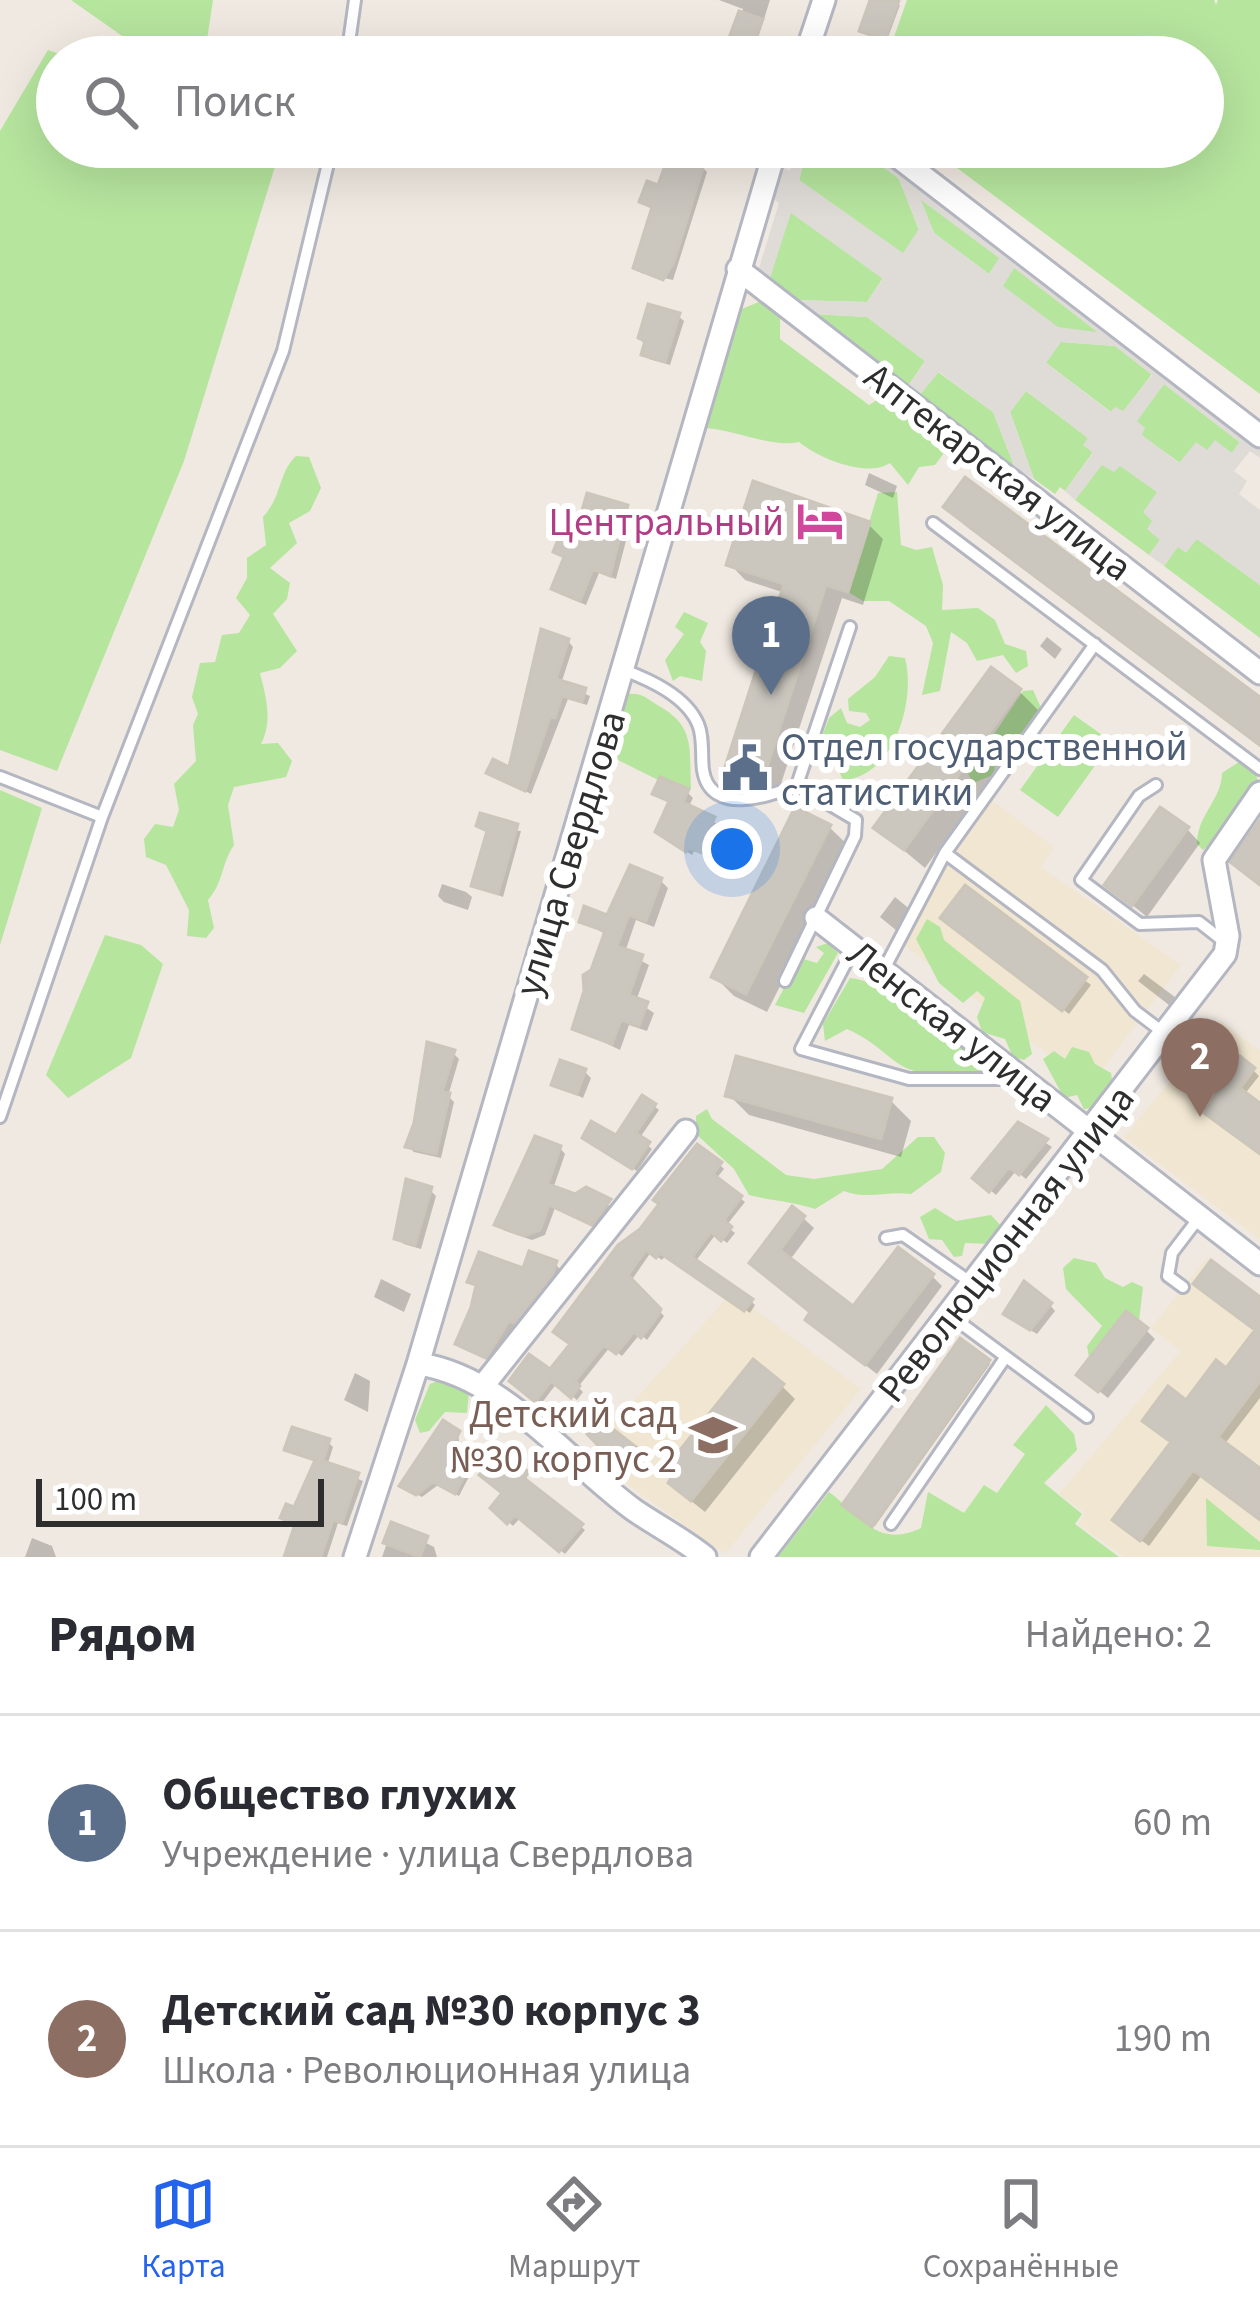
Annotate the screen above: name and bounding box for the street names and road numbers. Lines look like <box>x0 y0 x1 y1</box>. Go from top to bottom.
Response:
street label: Аптекарская улица <box>852 350 1144 595</box>
street label: улица Свердлова <box>501 704 641 1003</box>
street label: Ленская улица <box>835 927 1068 1126</box>
street label: Революционная улица <box>865 1074 1149 1415</box>

